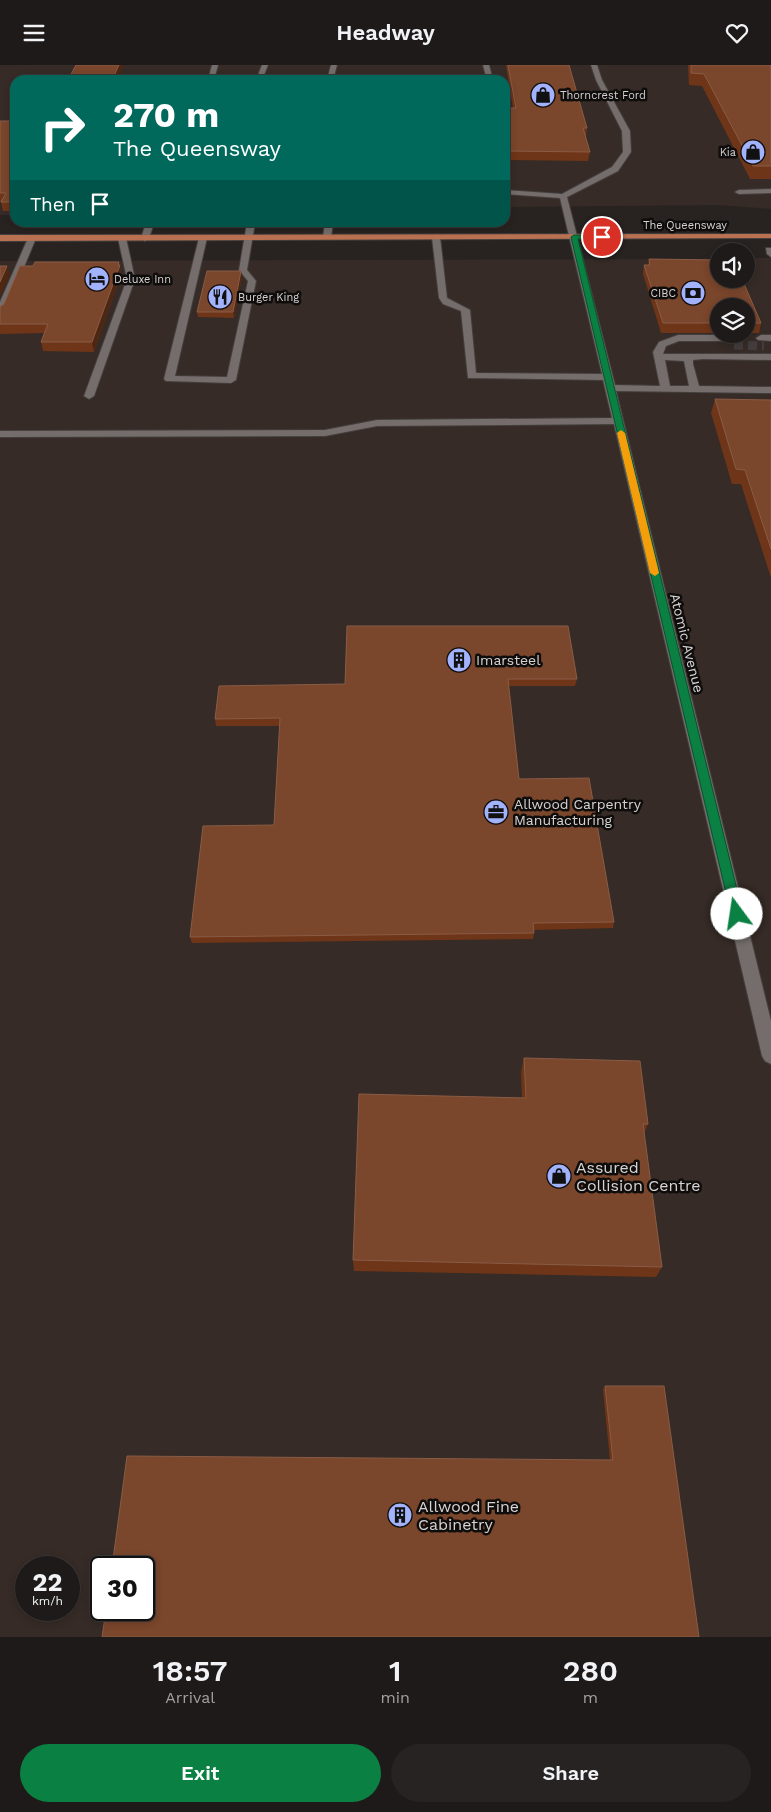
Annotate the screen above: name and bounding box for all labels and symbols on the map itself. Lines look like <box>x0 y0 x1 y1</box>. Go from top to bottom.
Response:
shop icon: Thorncrest Ford <box>530 82 556 108</box>
place label: Thorncrest Ford <box>560 89 646 102</box>
shop icon: Kia <box>740 139 766 165</box>
place label: Kia <box>720 146 736 159</box>
pin <box>581 216 623 258</box>
street label: The Queensway <box>643 219 727 232</box>
hotel icon: Deluxe Inn <box>84 266 110 292</box>
place label: Deluxe Inn <box>114 273 171 286</box>
bank icon: CIBC <box>680 280 706 306</box>
restaurant icon: Burger King <box>207 284 233 310</box>
place label: CIBC <box>650 287 676 300</box>
place label: Burger King <box>238 291 299 304</box>
street label: Atomic Avenue <box>667 592 707 694</box>
building icon: Imarsteel <box>446 647 472 673</box>
place label: Imarsteel <box>476 652 541 668</box>
place label: Allwood Carpentry Manufacturing <box>514 796 642 828</box>
office icon: Allwood Carpentry Manufacturing <box>483 799 509 825</box>
position arrow <box>710 887 762 939</box>
place label: Assured Collision Centre <box>576 1158 700 1195</box>
shop icon: Assured Collision Centre <box>546 1163 572 1189</box>
place label: Allwood Fine Cabinetry <box>418 1497 519 1534</box>
building icon: Allwood Fine Cabinetry <box>387 1502 413 1528</box>
speed limit sign: 30 <box>90 1556 155 1621</box>

